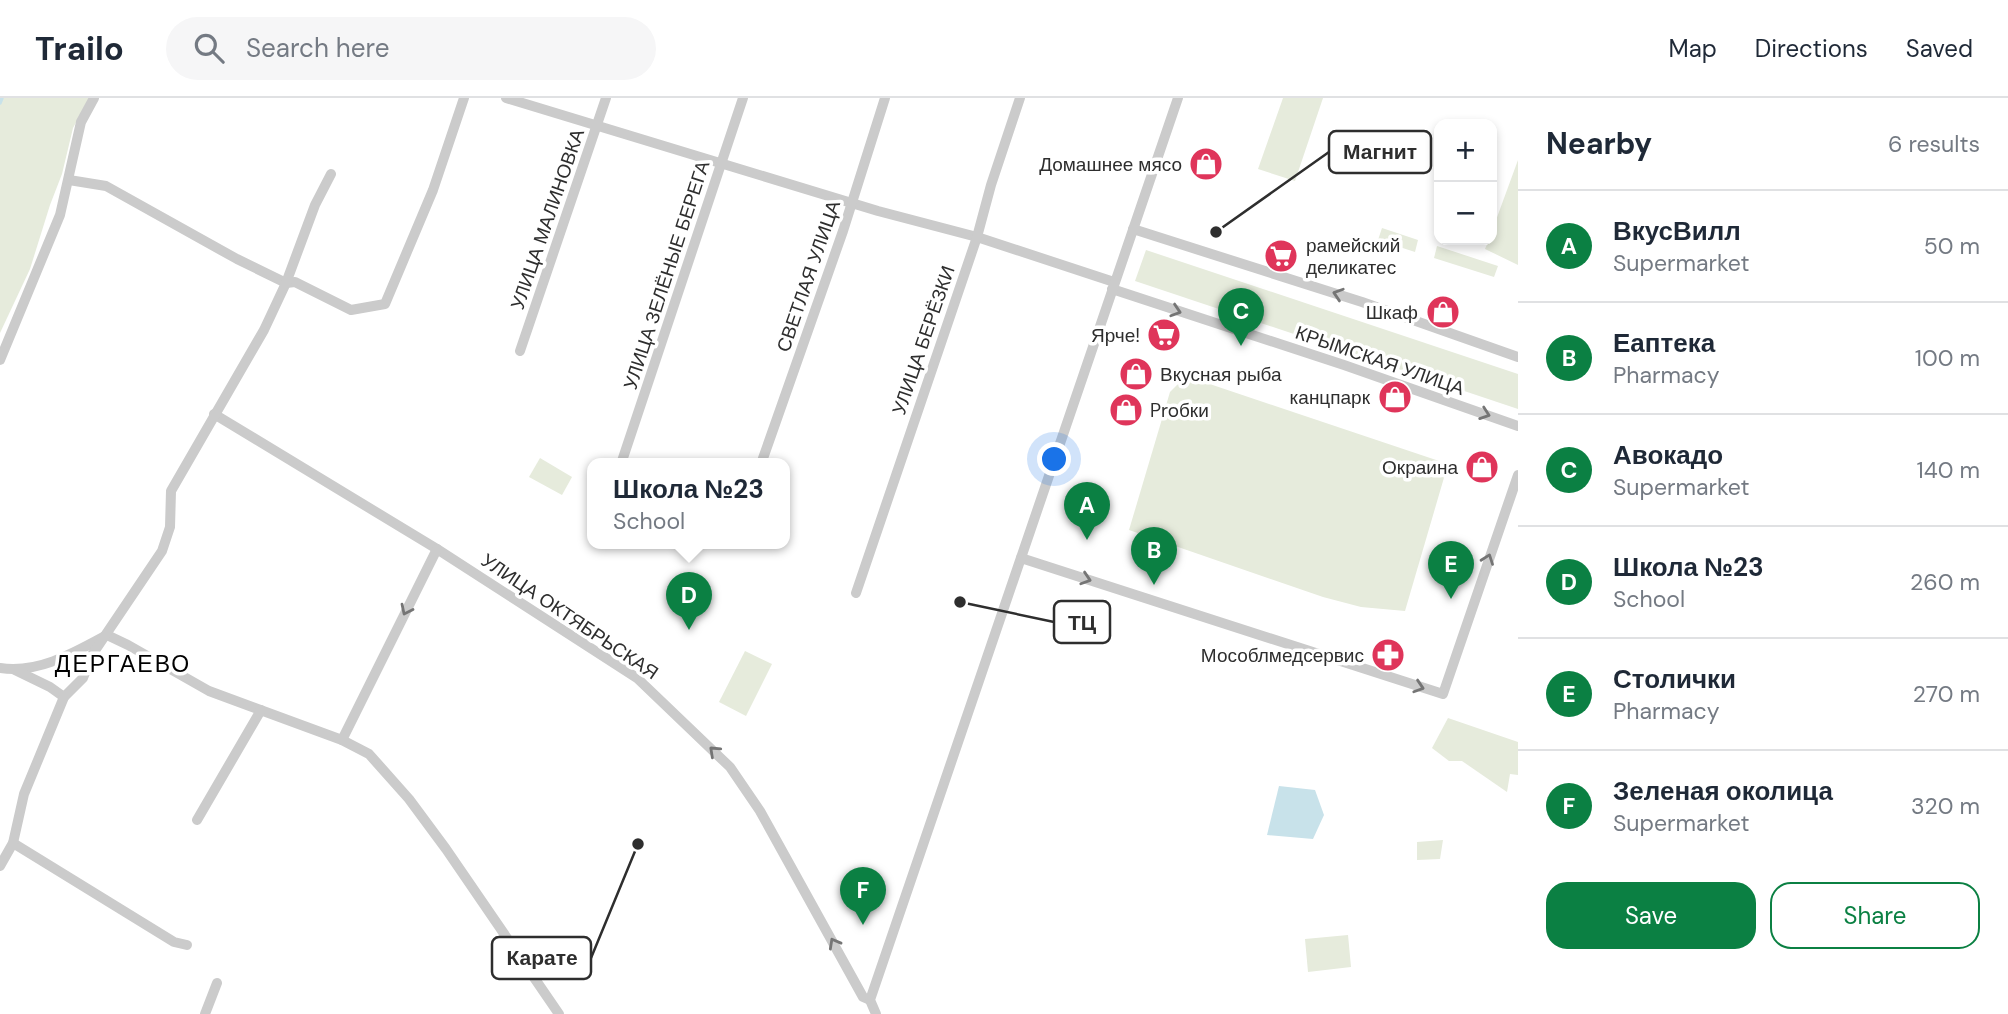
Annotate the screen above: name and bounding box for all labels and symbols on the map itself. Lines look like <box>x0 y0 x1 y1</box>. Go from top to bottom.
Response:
street label: УЛИЦА МАЛИНОВКА <box>505 125 590 313</box>
callout: Магнит <box>1329 131 1431 173</box>
text: Магнит <box>1343 138 1417 166</box>
shop icon: Домашнее мясо <box>1187 145 1225 183</box>
place label: Домашнее мясо <box>1039 152 1182 177</box>
street label: УЛИЦА ЗЕЛЁНЫЕ БЕРЕГА <box>618 157 715 393</box>
street label: СВЕТЛАЯ УЛИЦА <box>771 197 846 355</box>
place label: рамейский деликатес <box>1306 233 1400 280</box>
supermarket icon: рамейский деликатес <box>1262 237 1300 275</box>
street label: УЛИЦА БЕРЁЗКИ <box>886 262 961 418</box>
pin: C <box>1218 288 1264 346</box>
one-way arrow <box>1332 288 1344 303</box>
shop icon: Шкаф <box>1424 293 1462 331</box>
place label: Шкаф <box>1366 300 1418 325</box>
one-way arrow <box>1170 303 1182 317</box>
supermarket icon: Ярче! <box>1145 316 1183 354</box>
street label: КРЫМСКАЯ УЛИЦА <box>1292 320 1468 401</box>
place label: Ярче! <box>1091 323 1140 348</box>
shop icon: Вкусная рыба <box>1117 355 1155 393</box>
place label: Вкусная рыба <box>1160 362 1282 387</box>
shop icon: канцпарк <box>1376 378 1414 416</box>
place label: канцпарк <box>1290 385 1371 410</box>
shop icon: Proбки <box>1107 391 1145 429</box>
place label: Proбки <box>1150 398 1209 423</box>
one-way arrow <box>1478 406 1490 420</box>
your location <box>1037 442 1071 476</box>
shop icon: Окраина <box>1463 448 1501 486</box>
place label: Окраина <box>1382 455 1458 480</box>
pin: A <box>1064 482 1110 540</box>
pin: B <box>1131 527 1177 585</box>
pin: E <box>1428 541 1474 599</box>
street label: УЛИЦА ОКТЯБРЬСКАЯ <box>476 548 663 685</box>
one-way arrow <box>1480 554 1494 566</box>
one-way arrow <box>1080 570 1092 585</box>
pin: D <box>666 572 712 630</box>
callout: ТЦ <box>1054 601 1110 643</box>
one-way arrow <box>401 603 415 615</box>
text: ТЦ <box>1068 609 1097 637</box>
pharmacy icon: Мособлмедсервис <box>1369 636 1407 674</box>
place label: Мособлмедсервис <box>1201 643 1364 668</box>
district label: ДЕРГАЕВО <box>55 649 191 679</box>
one-way arrow <box>1413 678 1425 693</box>
one-way arrow <box>709 747 722 760</box>
pin: F <box>840 867 886 925</box>
callout: Карате <box>492 937 591 979</box>
one-way arrow <box>829 938 842 951</box>
text: Карате <box>506 944 578 972</box>

